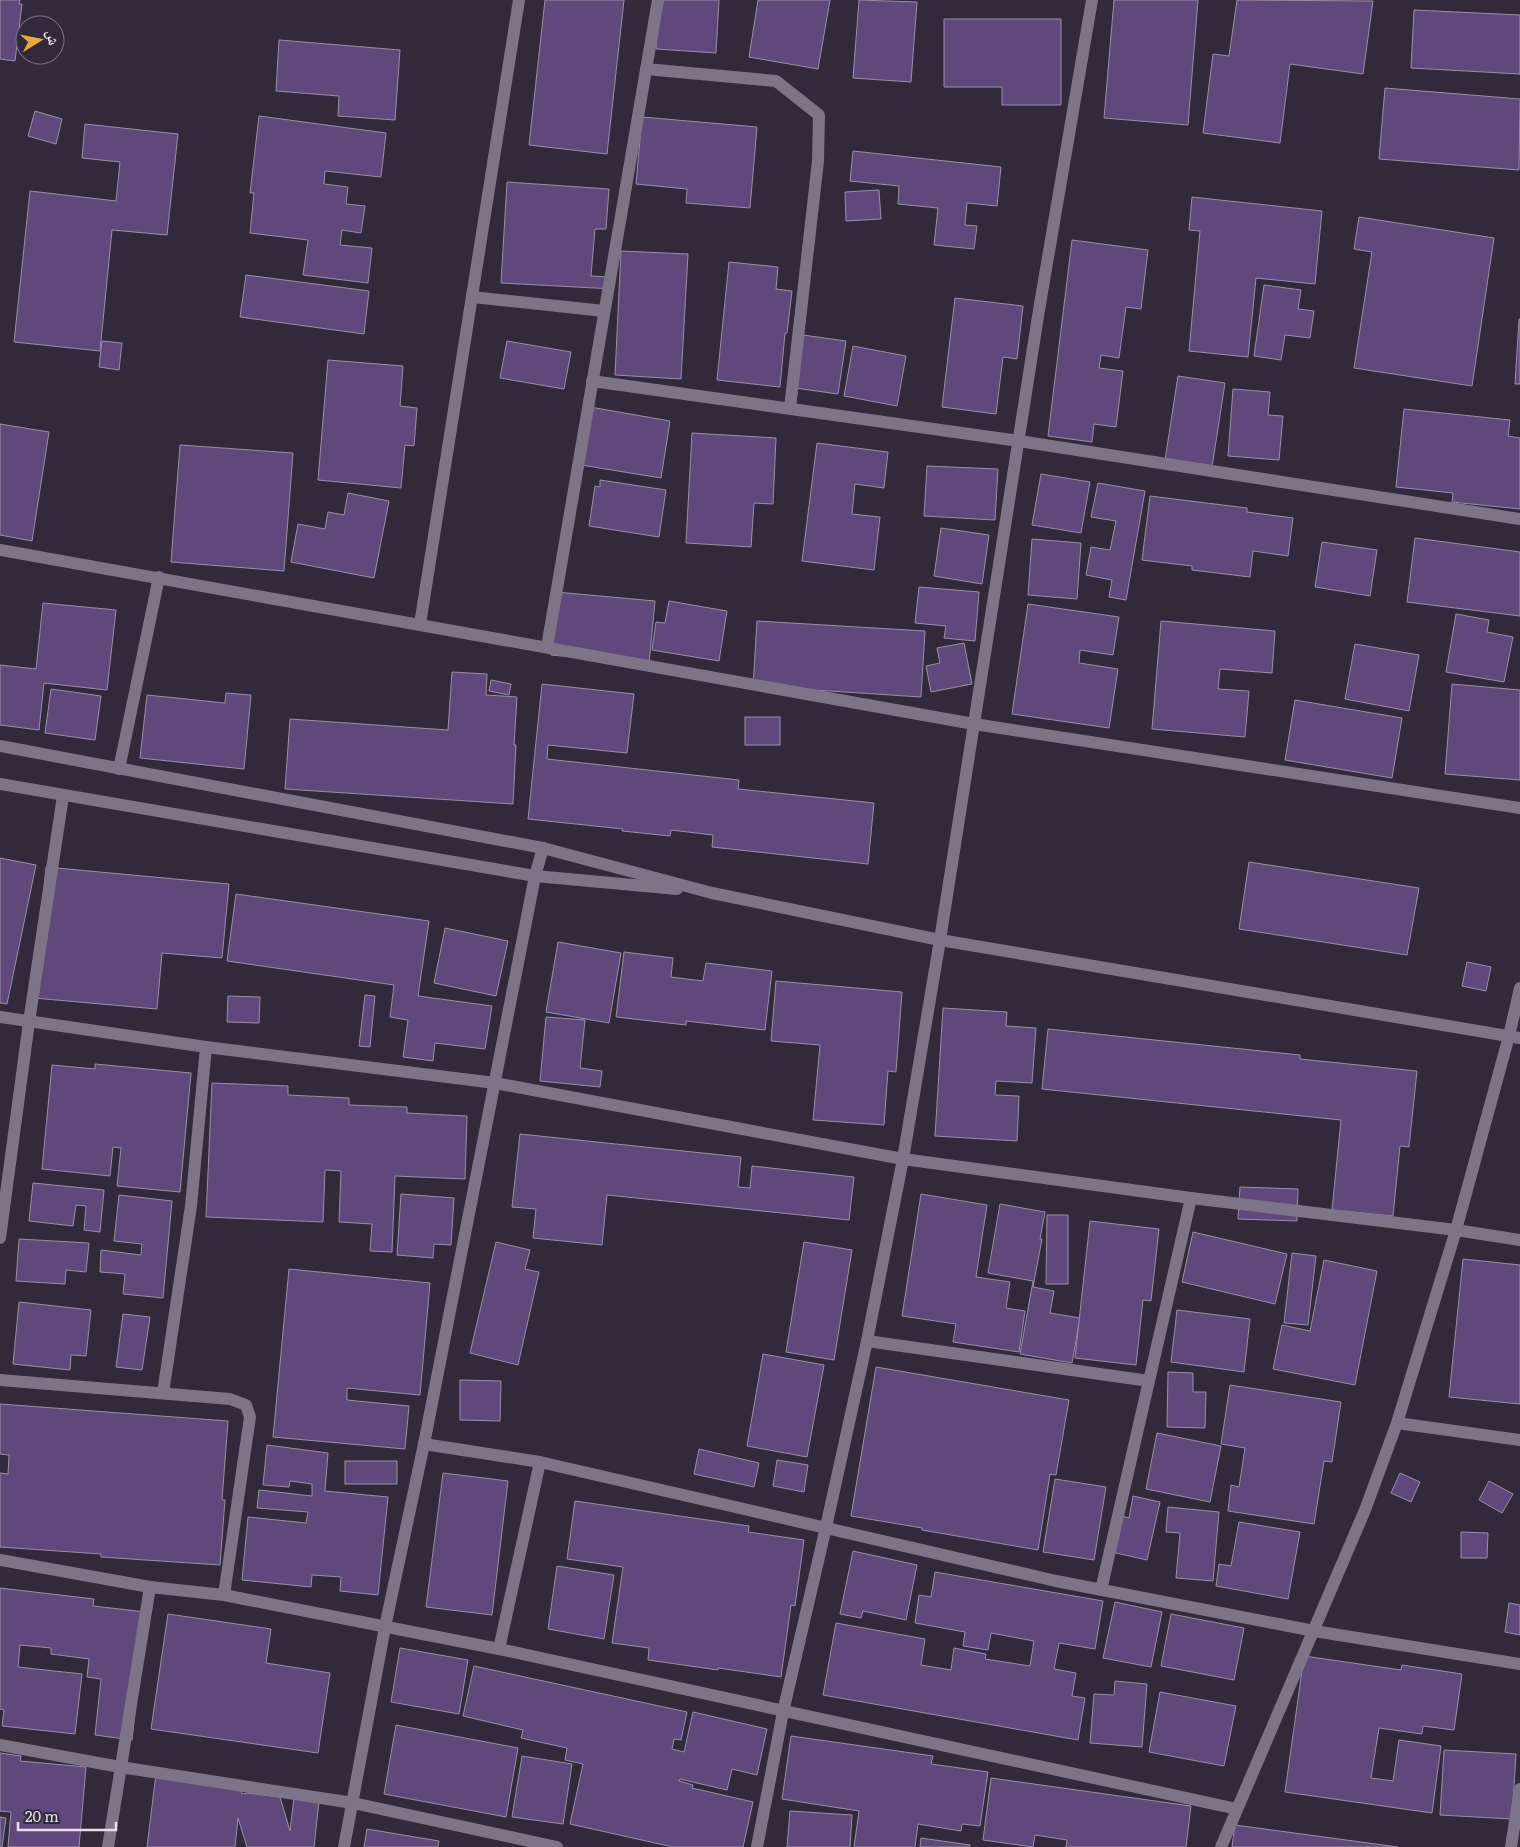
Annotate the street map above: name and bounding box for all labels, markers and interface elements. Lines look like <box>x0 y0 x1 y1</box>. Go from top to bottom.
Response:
north arrow <box>15 15 65 65</box>
text: ش <box>43 29 65 47</box>
scale bar <box>18 1800 115 1832</box>
text: 20 m <box>25 1804 59 1827</box>

